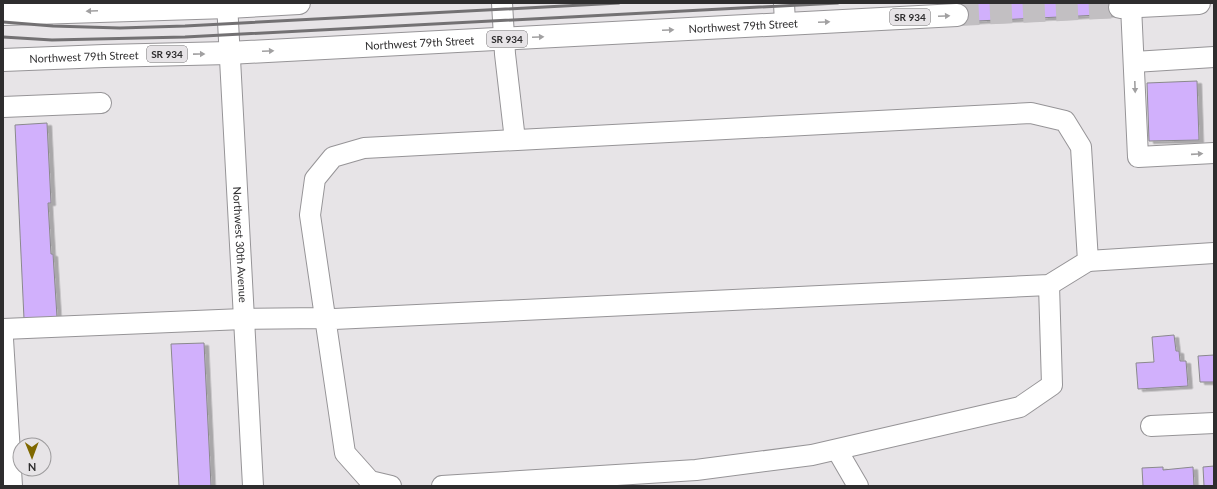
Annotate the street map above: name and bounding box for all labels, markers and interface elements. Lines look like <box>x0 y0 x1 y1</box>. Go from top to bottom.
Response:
one-way arrow <box>86 7 98 14</box>
road number: SR 934 <box>890 9 930 25</box>
one-way arrow <box>938 12 950 19</box>
street label: Northwest 79th Street <box>688 16 798 35</box>
one-way arrow <box>818 18 830 25</box>
one-way arrow <box>662 27 674 34</box>
road number: SR 934 <box>487 31 527 47</box>
street label: Northwest 79th Street <box>365 33 475 52</box>
one-way arrow <box>532 34 544 41</box>
road number: SR 934 <box>147 46 187 62</box>
street label: Northwest 79th Street <box>29 48 139 65</box>
one-way arrow <box>262 48 275 54</box>
one-way arrow <box>193 50 205 57</box>
one-way arrow <box>1131 81 1138 93</box>
one-way arrow <box>1191 150 1203 157</box>
street label: Northwest 30th Avenue <box>231 186 250 303</box>
north arrow <box>12 437 52 477</box>
text: N <box>28 461 37 474</box>

